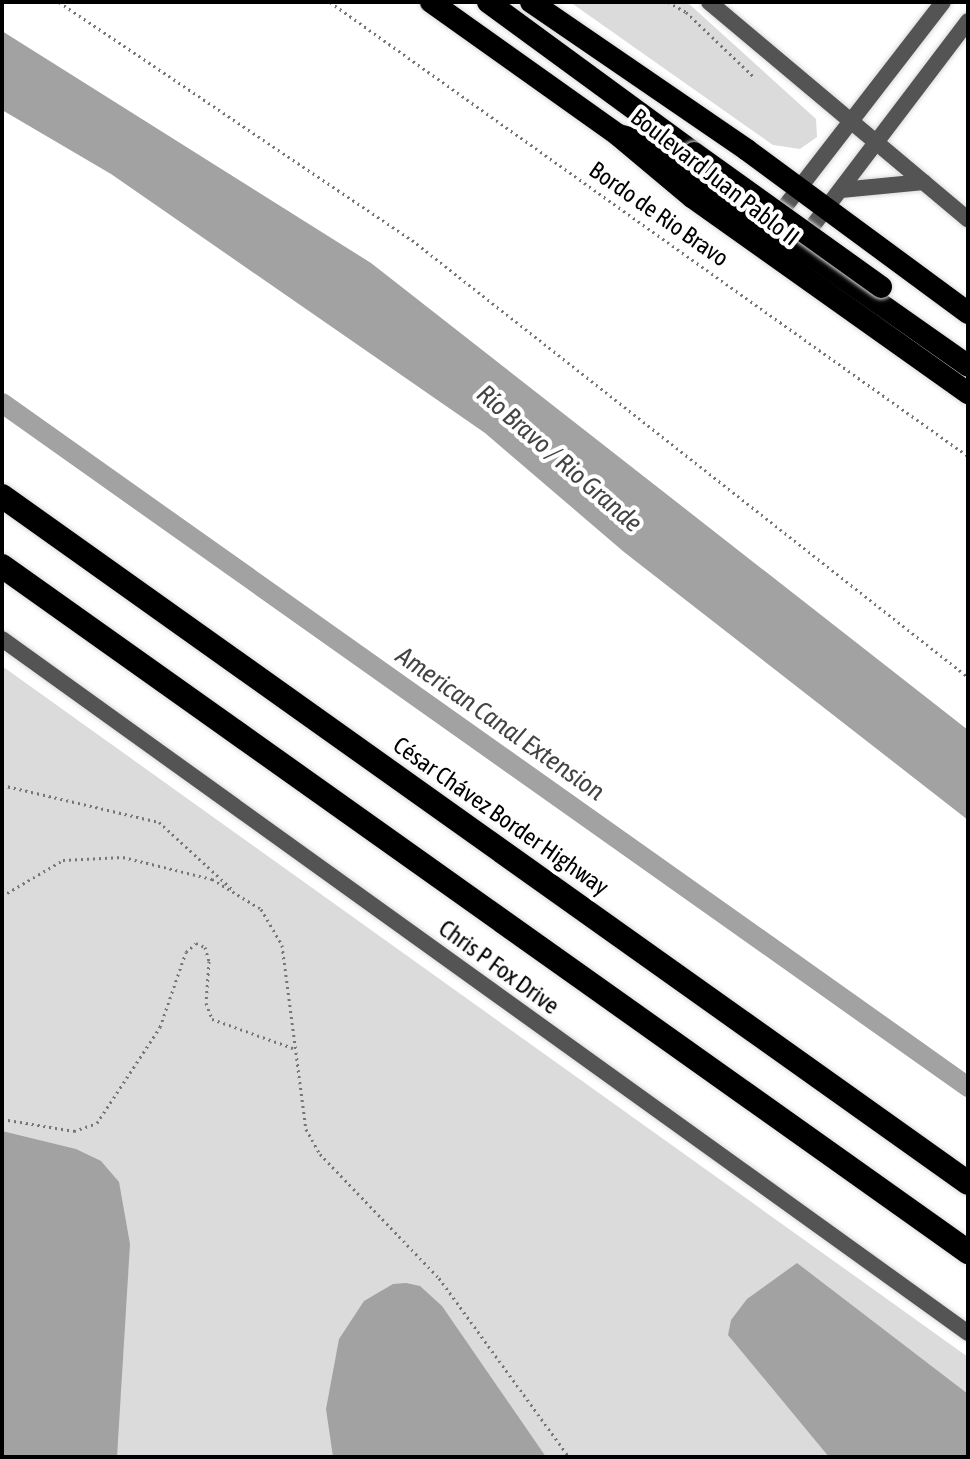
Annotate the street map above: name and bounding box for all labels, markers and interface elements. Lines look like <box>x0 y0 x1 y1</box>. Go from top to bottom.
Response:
street label: Boulevard Juan Pablo II <box>625 102 805 252</box>
street label: Bordo de Rio Bravo <box>584 155 734 273</box>
water label: Río Bravo / Rio Grande <box>470 379 648 539</box>
water label: American Canal Extension <box>390 640 610 808</box>
street label: César Chávez Border Highway <box>388 731 614 901</box>
street label: Chris P Fox Drive <box>433 914 565 1020</box>

